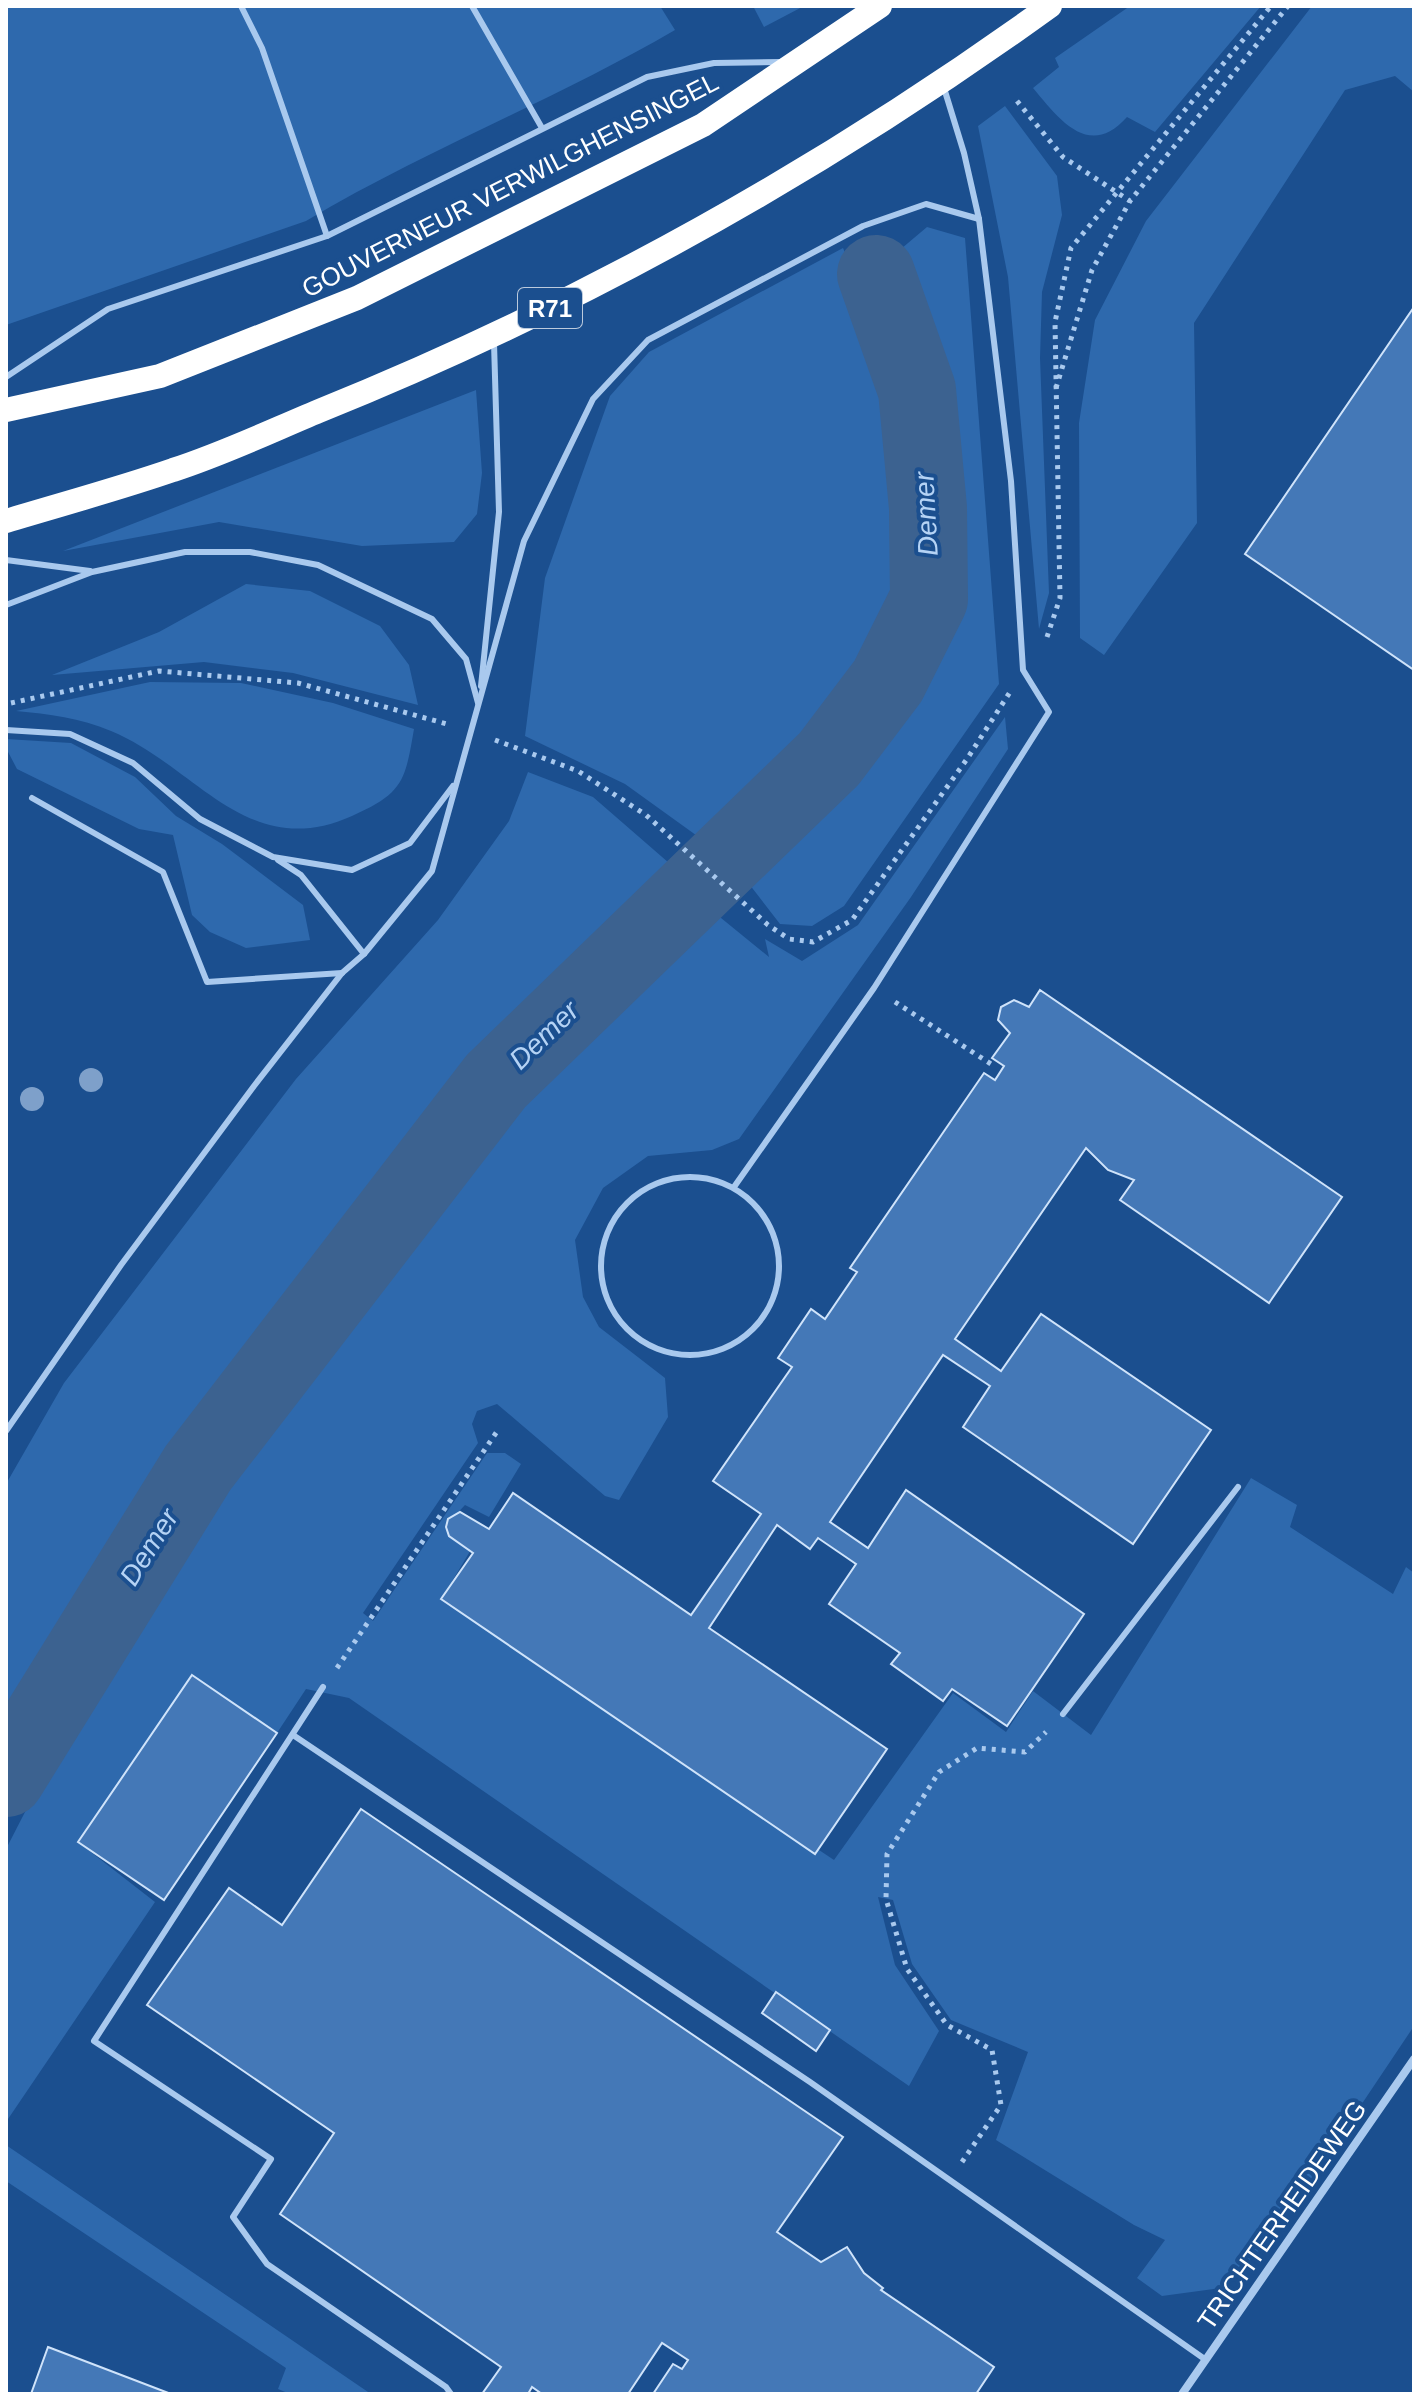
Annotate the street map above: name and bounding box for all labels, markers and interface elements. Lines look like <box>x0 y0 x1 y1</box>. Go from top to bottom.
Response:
street label: GOUVERNEUR VERWILGHENSINGEL <box>297 66 723 304</box>
road number: R71 <box>518 288 582 328</box>
water label: Demer <box>908 470 944 557</box>
water label: Demer <box>503 994 586 1075</box>
water label: Demer <box>114 1502 185 1591</box>
street label: TRICHTERHEIDEWEG <box>1191 2095 1373 2335</box>

